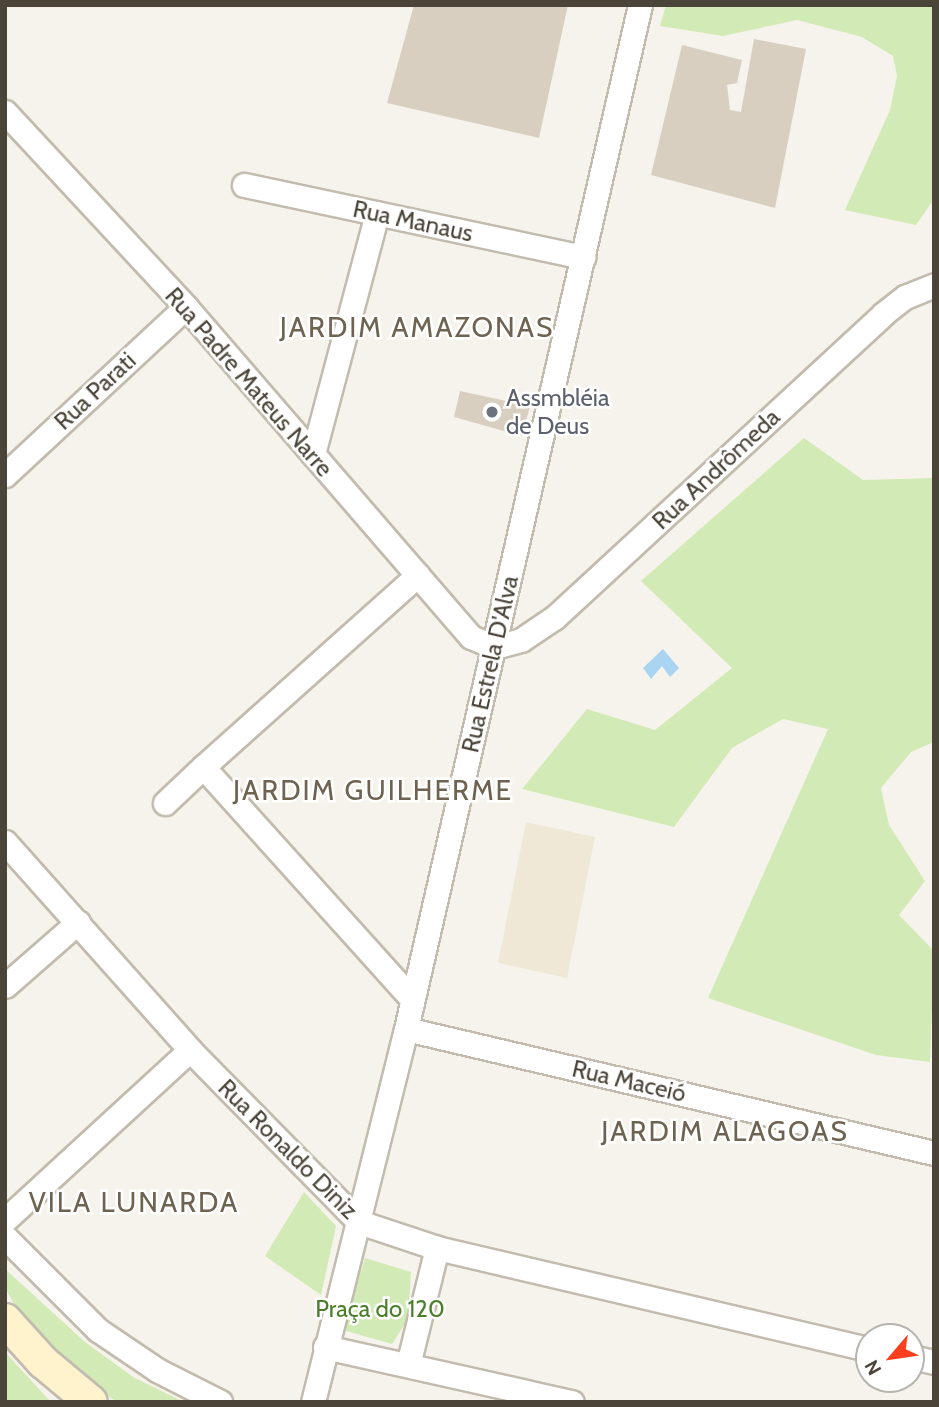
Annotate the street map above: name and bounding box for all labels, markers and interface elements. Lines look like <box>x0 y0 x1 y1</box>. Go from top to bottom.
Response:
street label: Rua Manaus <box>350 194 476 248</box>
street label: Rua Padre Mateus Narre <box>159 282 339 482</box>
district label: JARDIM AMAZONAS <box>282 310 552 344</box>
street label: Rua Parati <box>48 346 142 436</box>
place label: Assmbléia de Deus <box>506 384 609 440</box>
street label: Rua Andrômeda <box>646 403 786 535</box>
marker: Assmbléia de Deus <box>484 404 500 420</box>
street label: Rua Estrela D'Alva <box>456 573 524 755</box>
district label: JARDIM GUILHERME <box>235 773 511 807</box>
street label: Rua Maceió <box>569 1054 689 1108</box>
street label: Rua Ronaldo Diniz <box>212 1073 364 1225</box>
district label: JARDIM ALAGOAS <box>603 1114 847 1148</box>
district label: VILA LUNARDA <box>30 1185 238 1219</box>
park label: Praça do 120 <box>315 1295 445 1323</box>
north arrow <box>855 1323 925 1393</box>
text: N <box>860 1356 886 1379</box>

